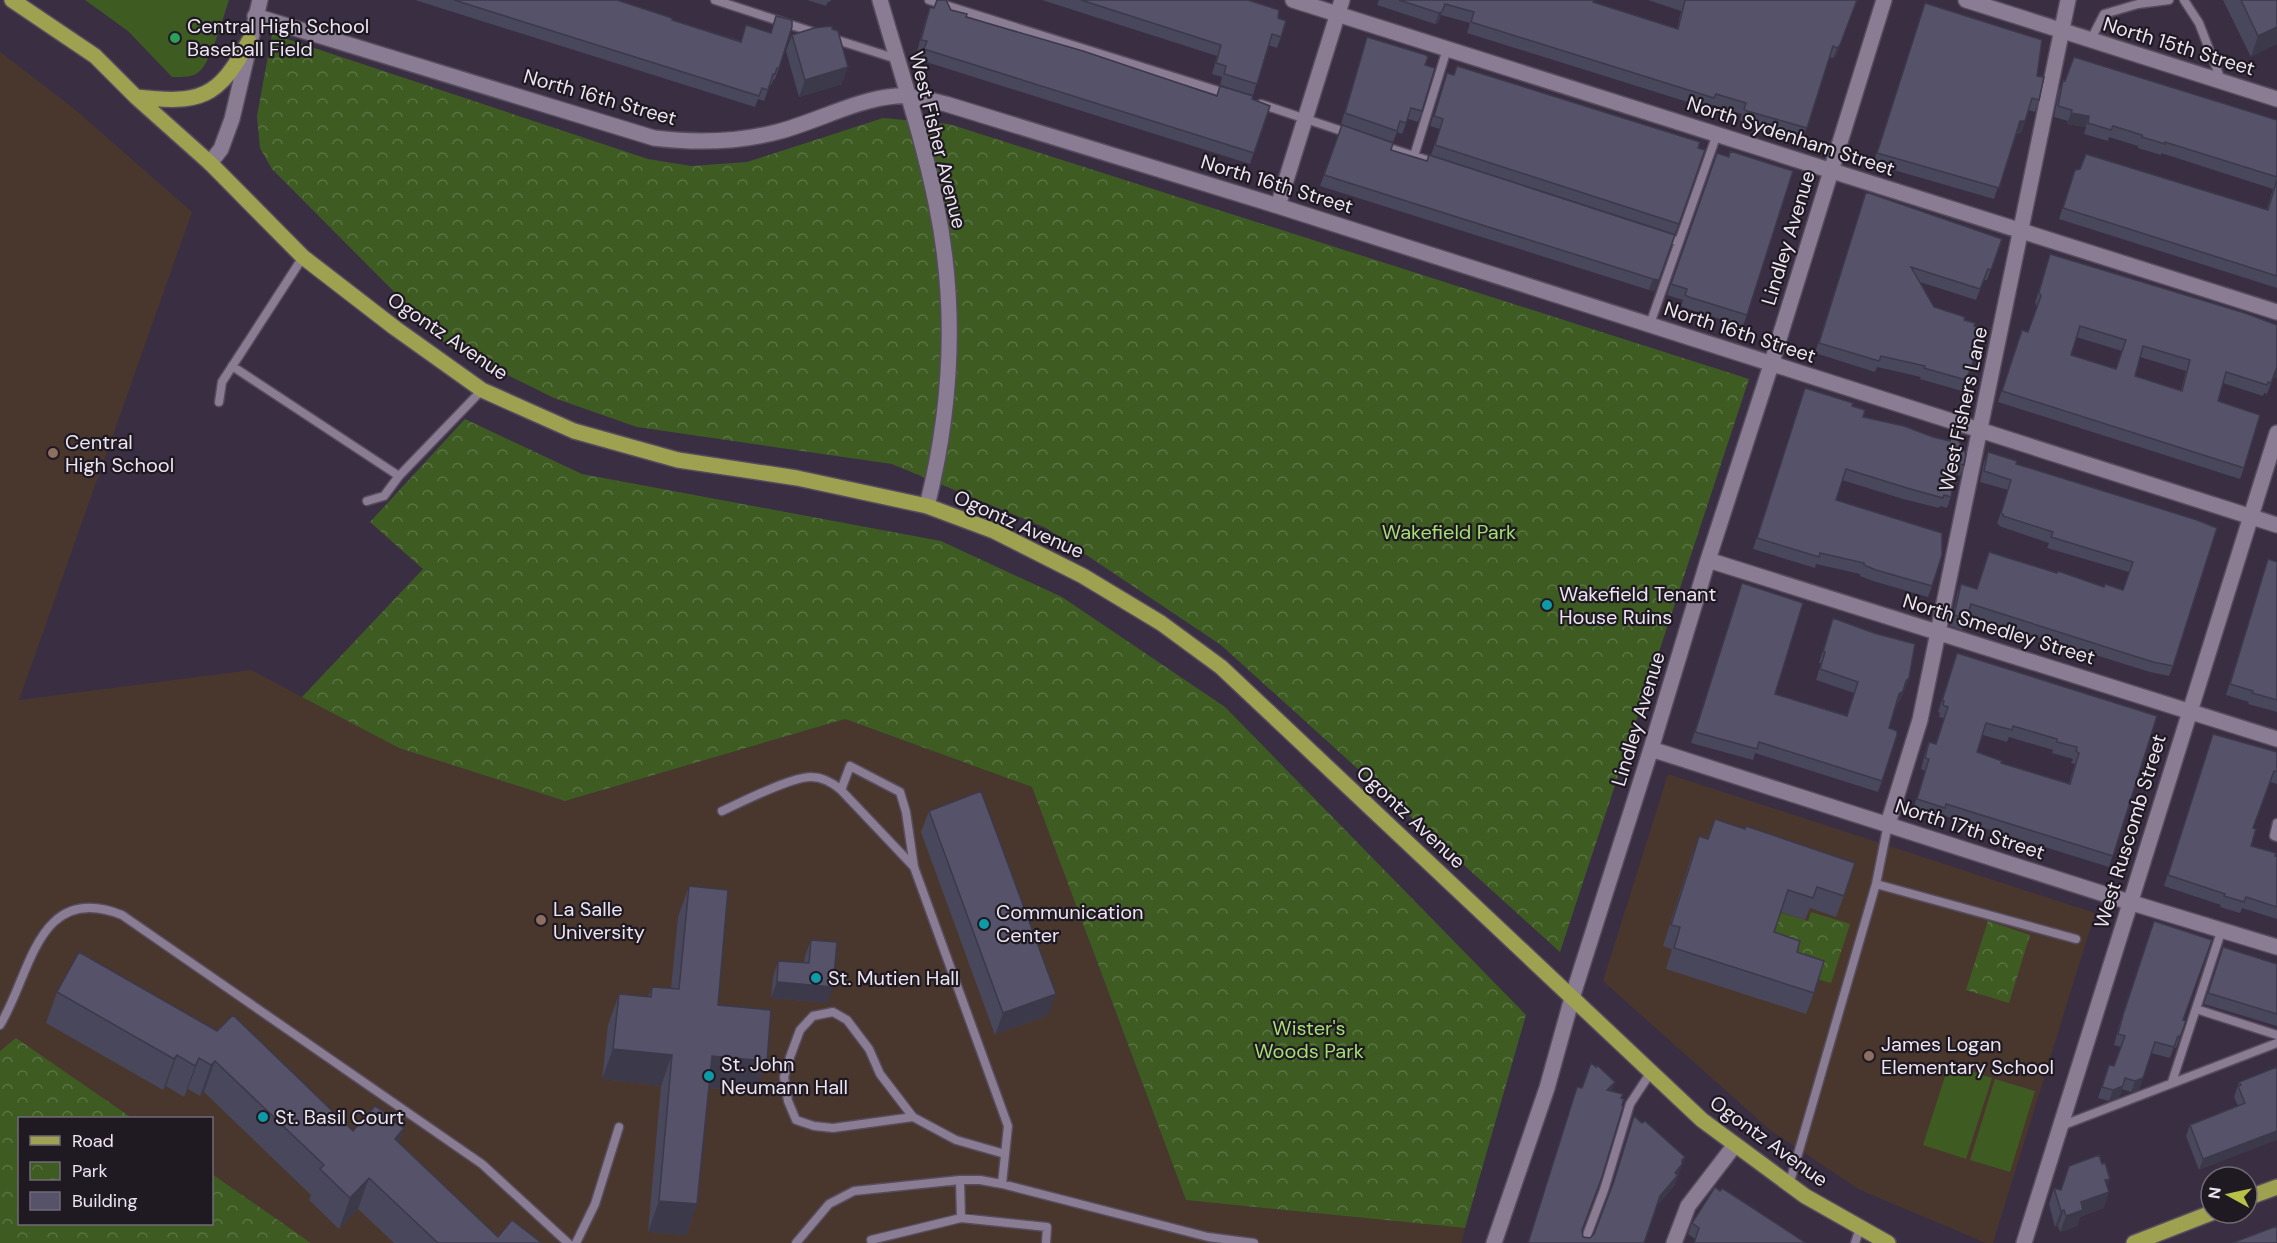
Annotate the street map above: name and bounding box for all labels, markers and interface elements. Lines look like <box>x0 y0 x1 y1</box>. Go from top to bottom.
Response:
street label: North 15th Street <box>2100 11 2258 82</box>
place label: Central High School Baseball Field <box>187 13 369 62</box>
marker: Central High School Baseball Field <box>168 31 182 45</box>
street label: West Fisher Avenue <box>903 49 973 231</box>
street label: North 16th Street <box>521 63 680 131</box>
street label: North Sydenham Street <box>1684 90 1898 182</box>
street label: North 16th Street <box>1198 148 1356 220</box>
street label: Lindley Avenue <box>1755 168 1821 308</box>
street label: Ogontz Avenue <box>383 286 513 386</box>
street label: North 16th Street <box>1661 295 1819 369</box>
street label: West Fishers Lane <box>1933 324 1993 494</box>
place label: Central High School <box>65 429 174 478</box>
marker: Central High School <box>46 446 60 460</box>
street label: Ogontz Avenue <box>950 484 1088 564</box>
park label: Wakefield Park <box>1382 519 1516 545</box>
place label: Wakefield Tenant House Ruins <box>1559 581 1717 630</box>
street label: North Smedley Street <box>1900 587 2098 671</box>
marker: Wakefield Tenant House Ruins <box>1540 598 1554 612</box>
street label: Lindley Avenue <box>1605 649 1671 789</box>
street label: West Ruscomb Street <box>2088 731 2172 931</box>
street label: Ogontz Avenue <box>1351 760 1471 874</box>
street label: North 17th Street <box>1892 793 2048 866</box>
place label: La Salle University <box>553 896 645 945</box>
place label: Communication Center <box>996 899 1144 948</box>
marker: La Salle University <box>534 913 548 927</box>
marker: Communication Center <box>977 917 991 931</box>
place label: St. Mutien Hall <box>828 965 959 991</box>
marker: St. Mutien Hall <box>809 971 823 985</box>
park label: Wister's Woods Park <box>1254 1015 1364 1064</box>
place label: James Logan Elementary School <box>1881 1031 2054 1080</box>
marker: James Logan Elementary School <box>1862 1049 1876 1063</box>
place label: St. John Neumann Hall <box>721 1051 848 1100</box>
marker: St. John Neumann Hall <box>702 1069 716 1083</box>
street label: Ogontz Avenue <box>1705 1089 1833 1193</box>
place label: St. Basil Court <box>275 1104 404 1130</box>
marker: St. Basil Court <box>256 1110 270 1124</box>
legend <box>18 1117 213 1225</box>
text: Road <box>72 1129 114 1153</box>
text: Park <box>72 1159 108 1183</box>
north arrow <box>2199 1165 2259 1225</box>
text: N <box>2203 1186 2226 1200</box>
text: Building <box>72 1189 137 1213</box>

